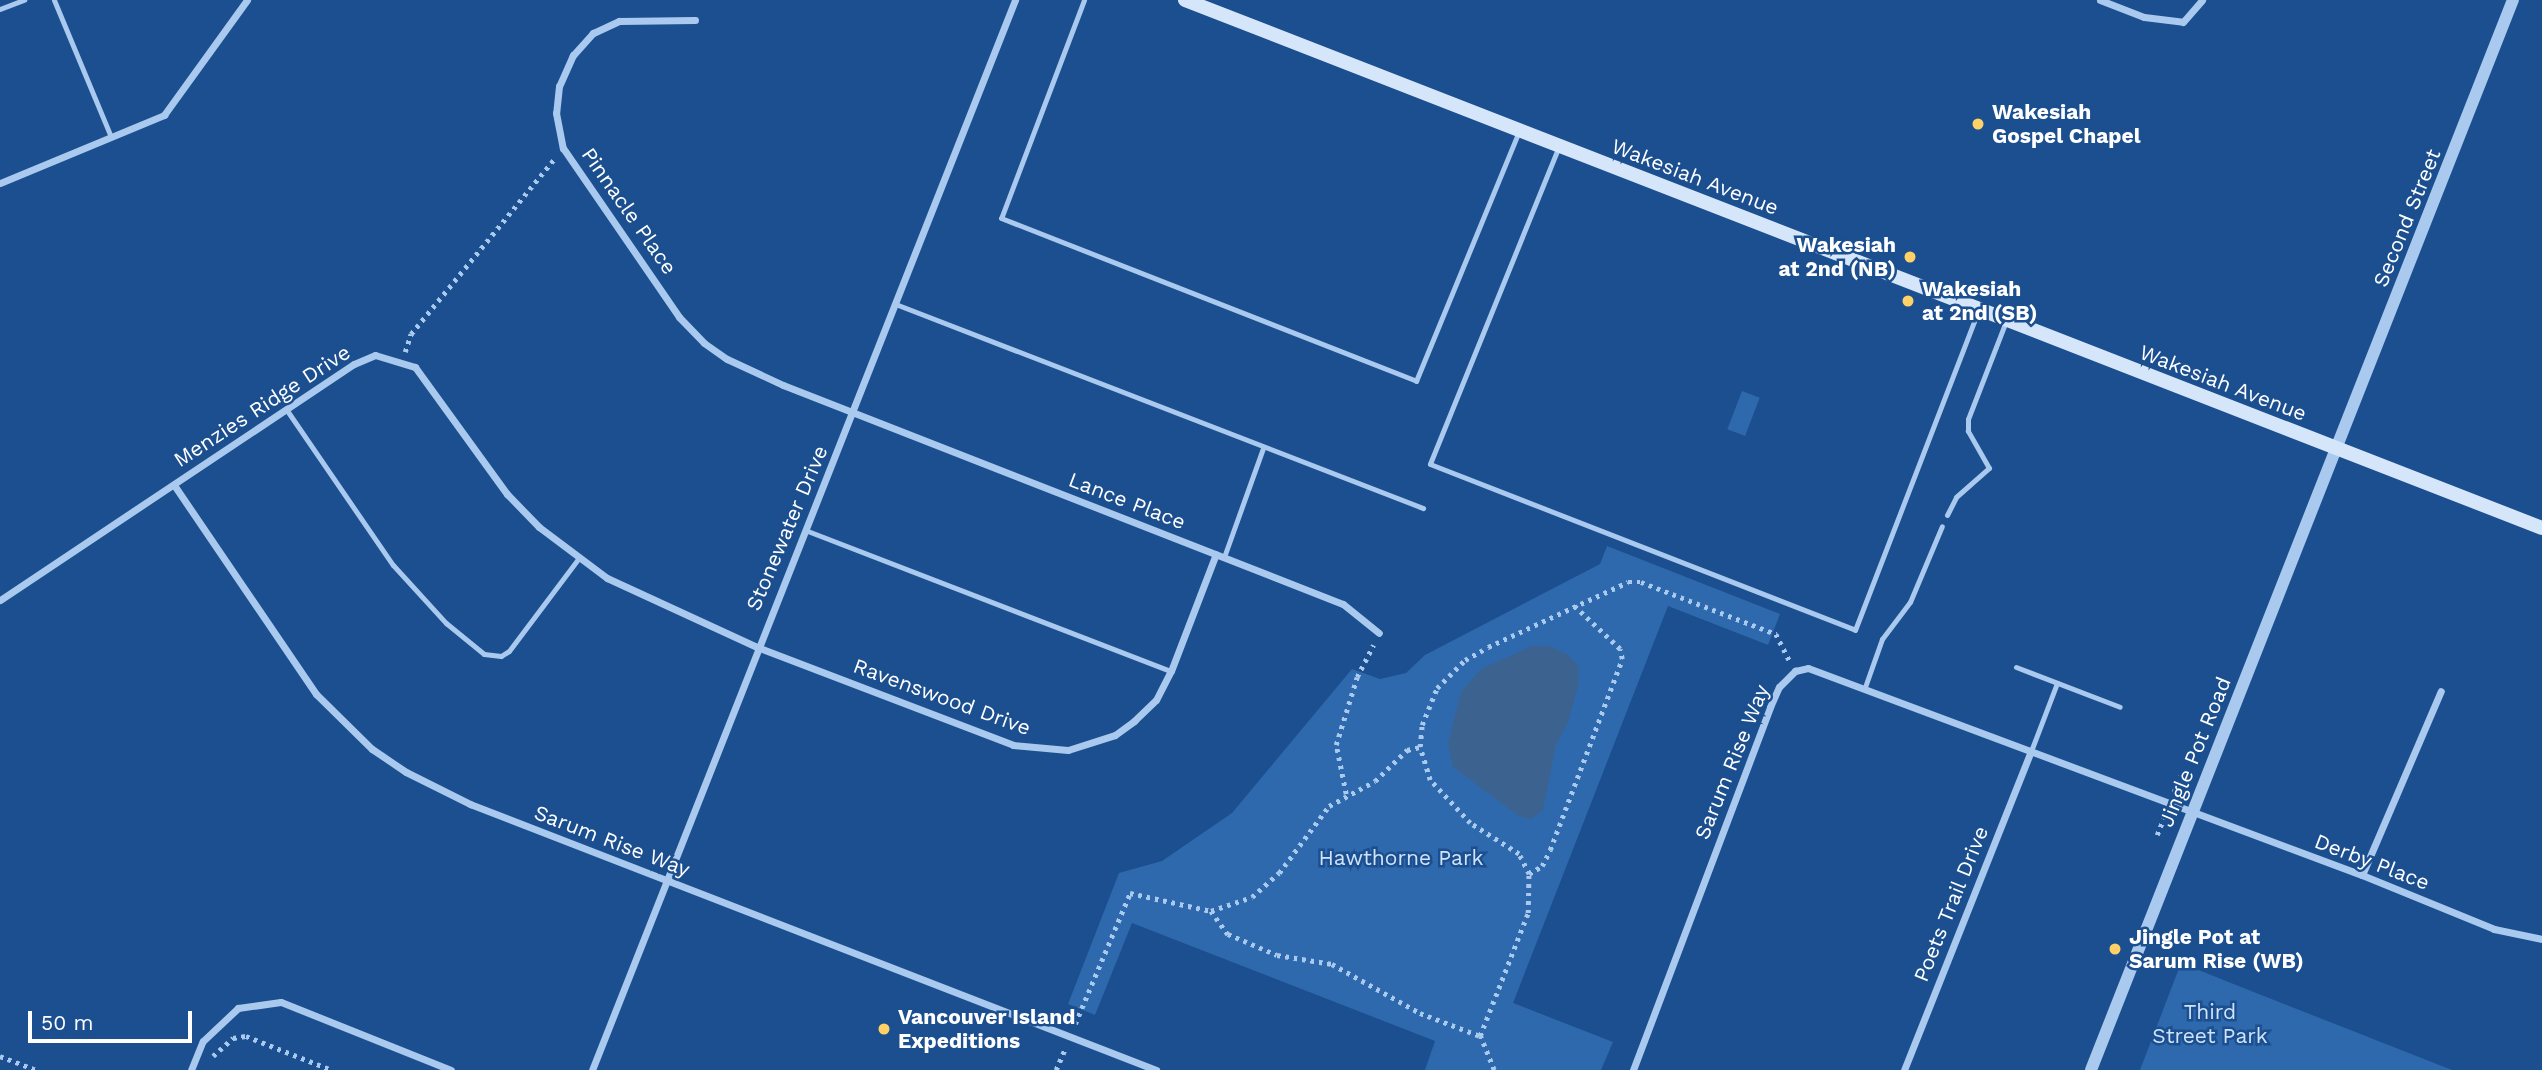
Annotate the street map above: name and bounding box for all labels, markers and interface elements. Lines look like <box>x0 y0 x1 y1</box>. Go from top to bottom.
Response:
place label: Wakesiah Gospel Chapel <box>1992 99 2141 149</box>
marker: Wakesiah Gospel Chapel <box>1970 116 1986 132</box>
street label: Wakesiah Avenue <box>1607 133 1783 221</box>
street label: Pinnacle Place <box>576 143 682 279</box>
street label: Second Street <box>2368 145 2446 291</box>
place label: Wakesiah at 2nd (NB) <box>1778 232 1896 282</box>
marker: Wakesiah at 2nd (NB) <box>1902 249 1918 265</box>
place label: Wakesiah at 2nd (SB) <box>1922 276 2037 326</box>
marker: Wakesiah at 2nd (SB) <box>1900 293 1916 309</box>
street label: Wakesiah Avenue <box>2135 339 2311 427</box>
street label: Menzies Ridge Drive <box>169 340 355 472</box>
street label: Stonewater Drive <box>741 441 833 615</box>
street label: Lance Place <box>1065 467 1189 535</box>
street label: Ravenswood Drive <box>850 653 1034 741</box>
street label: Jingle Pot Road <box>2153 673 2237 831</box>
street label: Sarum Rise Way <box>1689 681 1775 843</box>
street label: Sarum Rise Way <box>530 800 694 882</box>
street label: Poets Trail Drive <box>1908 822 1994 986</box>
street label: Derby Place <box>2311 828 2433 896</box>
park label: Hawthorne Park <box>1319 845 1483 871</box>
place label: Jingle Pot at Sarum Rise (WB) <box>2129 924 2304 974</box>
marker: Jingle Pot at Sarum Rise (WB) <box>2107 941 2123 957</box>
scale bar <box>32 996 196 1040</box>
park label: Third Street Park <box>2152 999 2268 1049</box>
place label: Vancouver Island Expeditions <box>898 1004 1076 1054</box>
text: 50 m <box>41 1010 93 1035</box>
marker: Vancouver Island Expeditions <box>876 1021 892 1037</box>

